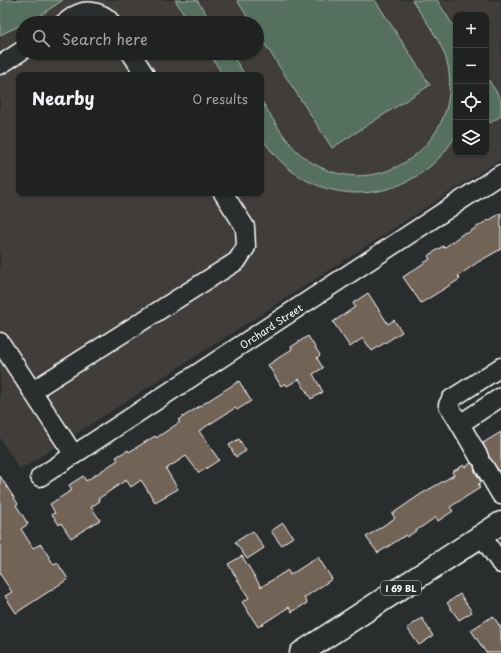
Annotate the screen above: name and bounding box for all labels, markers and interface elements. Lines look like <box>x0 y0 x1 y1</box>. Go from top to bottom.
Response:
map controls <box>453 12 489 156</box>
button: + <box>453 12 489 48</box>
search box <box>16 16 264 60</box>
icon: search <box>30 27 52 49</box>
text: Search here <box>62 27 148 50</box>
button: − <box>453 48 489 84</box>
button: locate <box>453 84 489 120</box>
text: Nearby <box>32 85 94 111</box>
text: 0 results <box>193 89 248 108</box>
button: layers <box>453 120 489 156</box>
street label: Orchard Street <box>236 299 305 352</box>
road number: I 69 BL <box>381 581 421 595</box>

